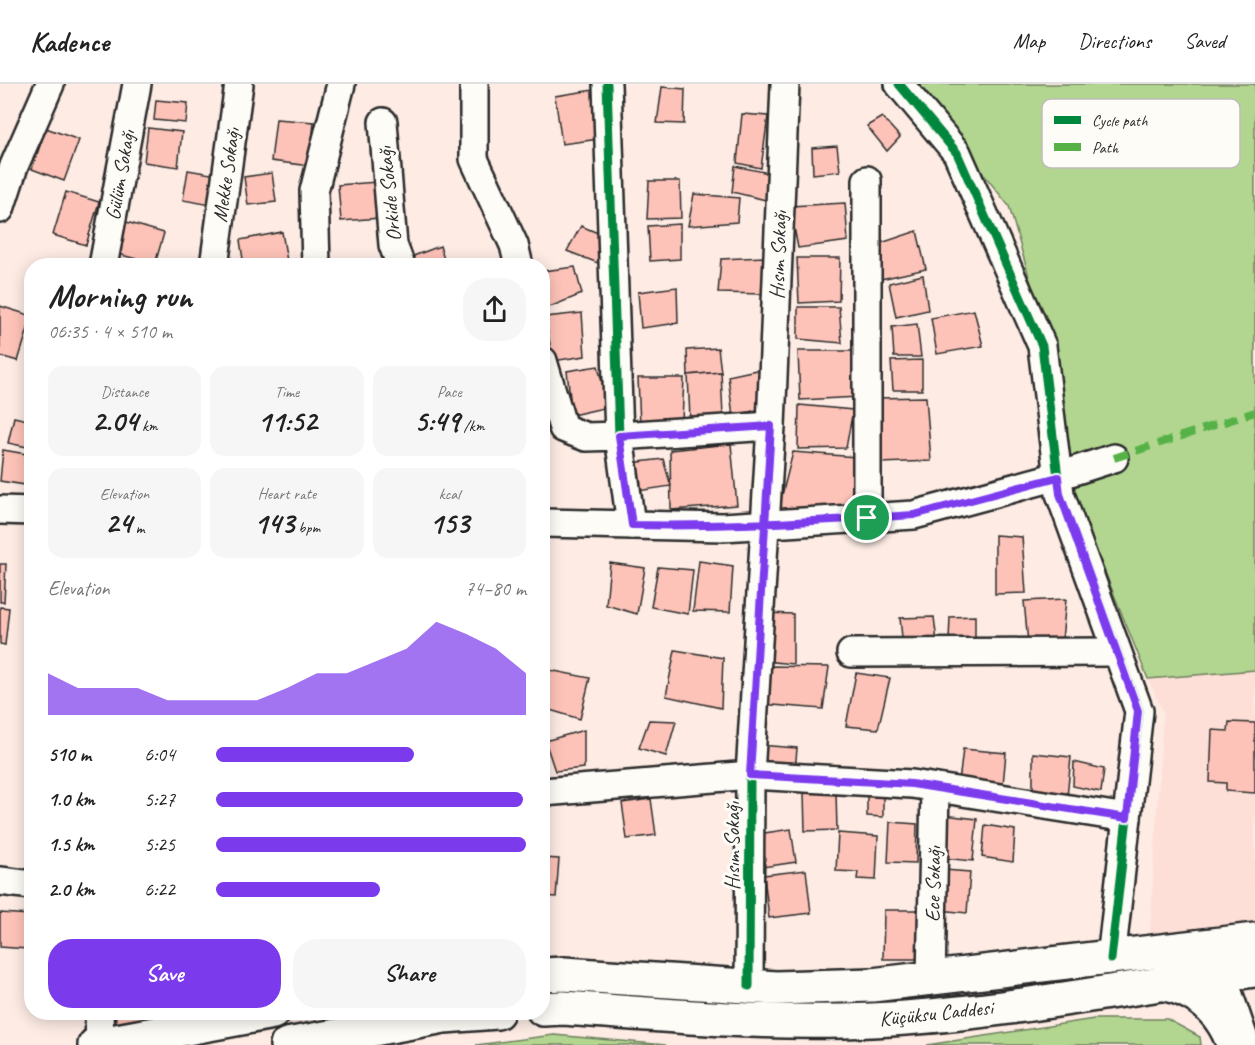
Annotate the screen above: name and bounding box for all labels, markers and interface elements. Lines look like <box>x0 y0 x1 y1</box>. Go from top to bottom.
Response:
text: Kadence <box>30 24 109 59</box>
text: Map <box>1013 28 1045 54</box>
text: Directions <box>1078 28 1151 54</box>
text: Saved <box>1184 28 1225 54</box>
legend <box>1042 99 1240 168</box>
text: Cycle path <box>1092 111 1148 131</box>
street label: Mekke Sokağı <box>207 125 246 224</box>
street label: Gülüm Sokağı <box>99 127 141 222</box>
text: Path <box>1092 138 1119 158</box>
street label: Orkide Sokağı <box>371 144 407 243</box>
street label: Hısım Sokağı <box>763 209 793 300</box>
text: Morning run <box>48 275 192 317</box>
button: share <box>463 278 526 341</box>
text: 06:35 · 4 × 510 m <box>48 319 172 344</box>
text: Distance <box>101 382 149 402</box>
text: Time <box>275 382 299 402</box>
text: Pace <box>437 382 462 402</box>
text: 2.04 <box>92 402 138 440</box>
text: 11:52 <box>257 402 317 440</box>
text: 5:49 <box>414 402 460 440</box>
text: km <box>138 416 158 436</box>
text: /km <box>460 416 485 436</box>
text: Elevation <box>100 484 149 504</box>
text: Heart rate <box>258 484 316 504</box>
text: kcal <box>439 484 460 504</box>
pin <box>841 492 892 543</box>
icon: arrive <box>850 501 883 534</box>
text: 24 <box>105 504 132 542</box>
text: 143 <box>254 504 294 542</box>
text: 153 <box>429 504 469 542</box>
text: m <box>132 518 145 538</box>
text: bpm <box>294 518 320 538</box>
text: Elevation <box>48 576 110 601</box>
text: 74–80 m <box>465 576 526 601</box>
text: 510 m <box>48 742 91 767</box>
text: 6:04 <box>144 742 175 767</box>
text: 1.0 km <box>48 787 95 812</box>
text: 5:27 <box>144 787 175 812</box>
street label: Hısım Sokağı <box>719 801 745 890</box>
text: 1.5 km <box>48 832 94 857</box>
text: 5:25 <box>144 832 175 857</box>
street label: Ece Sokağı <box>919 845 947 922</box>
text: 2.0 km <box>48 877 95 902</box>
text: 6:22 <box>144 877 175 902</box>
button: Save <box>48 939 281 1008</box>
button: Share <box>293 939 526 1008</box>
street label: Küçüksu Caddesi <box>878 994 997 1032</box>

